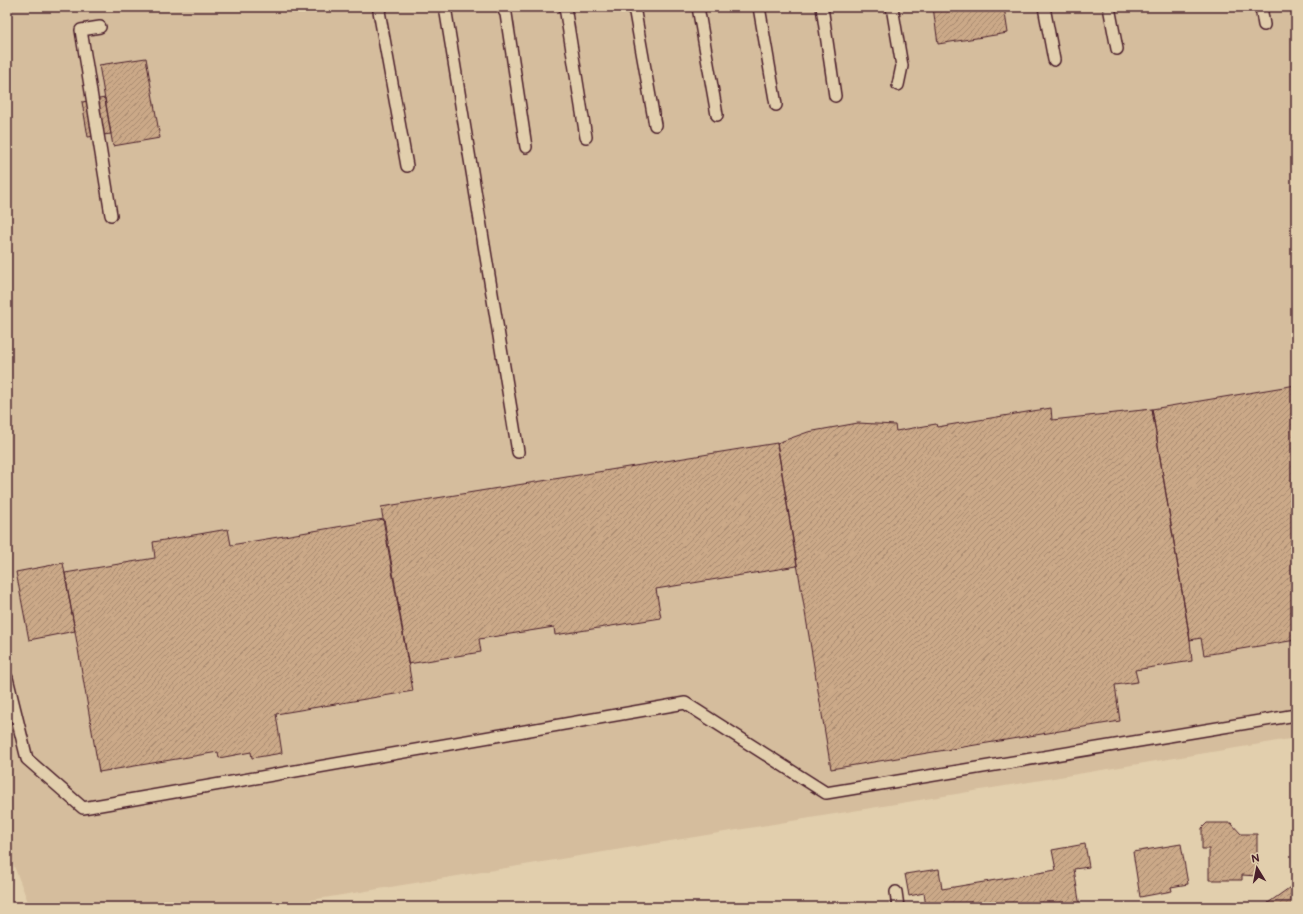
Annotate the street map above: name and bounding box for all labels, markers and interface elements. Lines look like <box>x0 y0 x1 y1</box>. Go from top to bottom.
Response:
north arrow <box>1237 848 1277 888</box>
text: N <box>1250 852 1261 866</box>

